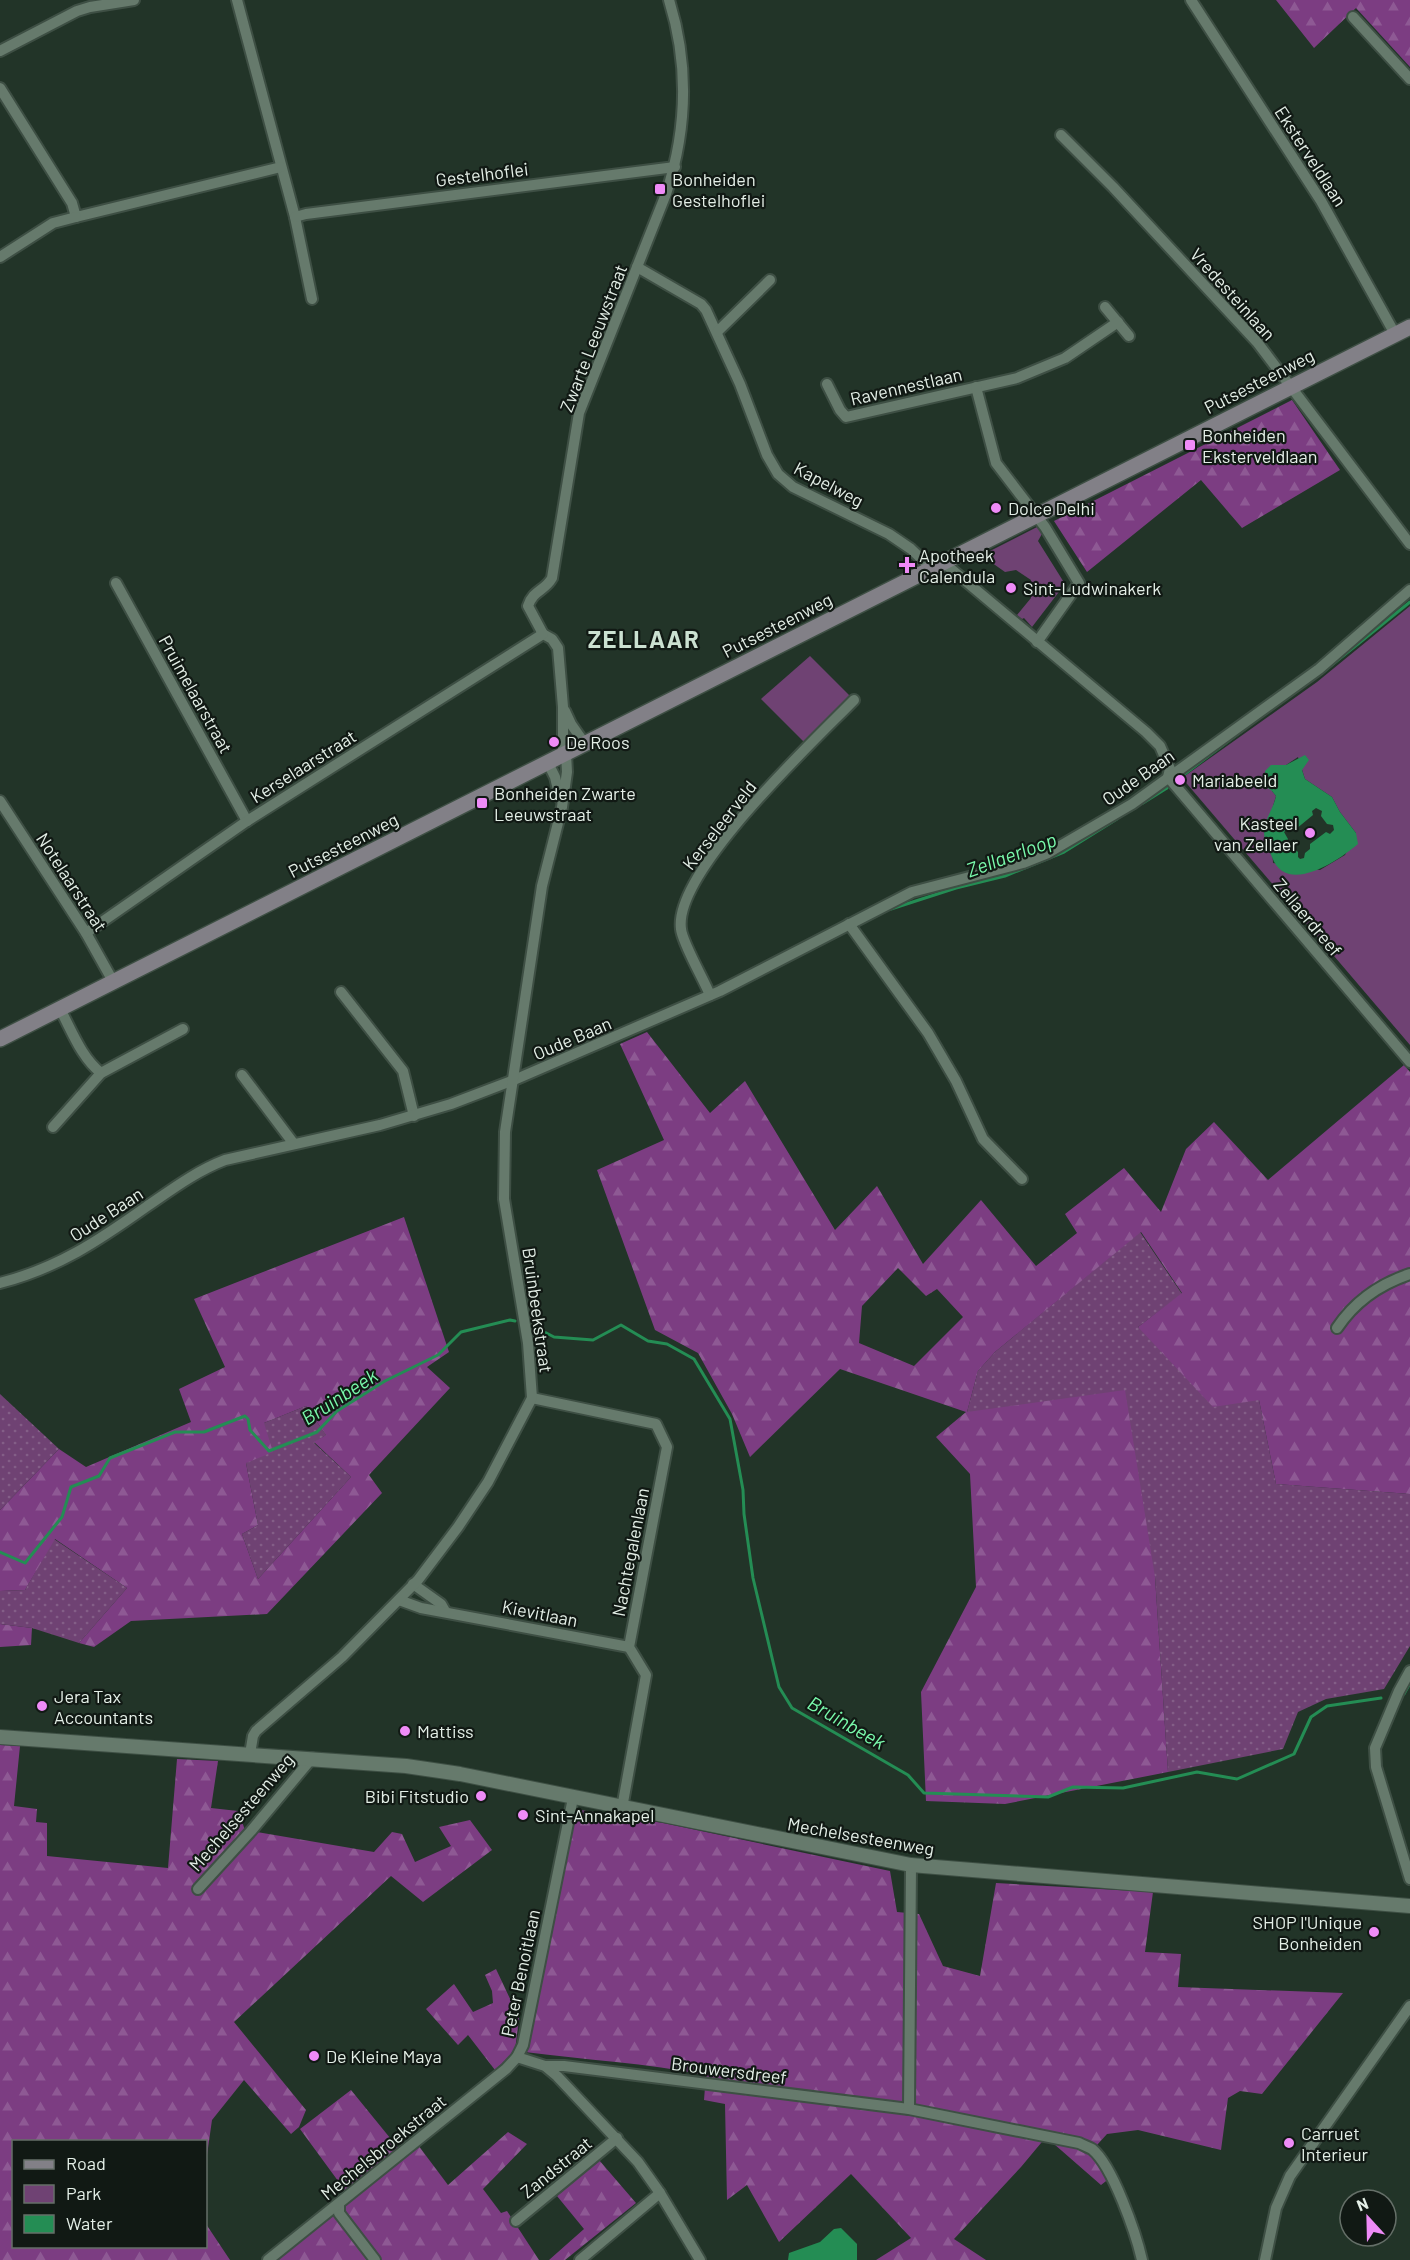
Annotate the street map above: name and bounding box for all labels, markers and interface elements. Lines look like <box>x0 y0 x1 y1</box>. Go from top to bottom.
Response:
street label: Eksterveldlaan <box>1270 102 1352 210</box>
street label: Gestelhoflei <box>434 157 530 191</box>
place label: Bonheiden Gestelhoflei <box>672 168 765 211</box>
marker: Bonheiden Gestelhoflei <box>653 182 667 196</box>
street label: Vredesteinlaan <box>1186 243 1280 345</box>
street label: Zwarte Leeuwstraat <box>555 261 631 415</box>
street label: Putsesteenweg <box>1200 344 1318 418</box>
street label: Ravennestlaan <box>848 362 964 410</box>
place label: Bonheiden Eksterveldlaan <box>1202 424 1317 467</box>
marker: Bonheiden Eksterveldlaan <box>1183 438 1197 452</box>
street label: Kapelweg <box>790 457 868 511</box>
place label: Dolce Delhi <box>1008 497 1095 519</box>
marker: Dolce Delhi <box>989 501 1003 515</box>
place label: Apotheek Calendula <box>919 544 995 587</box>
marker: Apotheek Calendula <box>900 558 914 572</box>
place label: Sint-Ludwinakerk <box>1023 577 1161 599</box>
marker: Sint-Ludwinakerk <box>1004 581 1018 595</box>
street label: Putsesteenweg <box>718 588 836 662</box>
district label: ZELLAAR <box>588 624 700 653</box>
street label: Pruimelaarstraat <box>155 631 237 757</box>
street label: Kerselaarstraat <box>246 725 360 807</box>
place label: De Roos <box>566 731 630 753</box>
marker: De Roos <box>547 735 561 749</box>
street label: Oude Baan <box>1098 744 1178 810</box>
place label: Mariabeeld <box>1192 769 1277 791</box>
marker: Mariabeeld <box>1173 773 1187 787</box>
street label: Kerseleerveld <box>677 776 761 874</box>
place label: Bonheiden Zwarte Leeuwstraat <box>494 782 636 825</box>
marker: Bonheiden Zwarte Leeuwstraat <box>475 796 489 810</box>
street label: Putsesteenweg <box>284 808 402 882</box>
place label: Kasteel van Zellaer <box>1214 812 1298 855</box>
marker: Kasteel van Zellaer <box>1303 826 1317 840</box>
water label: Zellaerloop <box>963 827 1059 881</box>
street label: Notelaarstraat <box>32 828 112 936</box>
street label: Zellaerdreef <box>1269 874 1347 960</box>
street label: Oude Baan <box>529 1012 615 1064</box>
street label: Oude Baan <box>65 1182 147 1246</box>
street label: Bruinbeekstraat <box>518 1246 558 1374</box>
water label: Bruinbeek <box>296 1362 382 1429</box>
street label: Nachtegalenlaan <box>607 1486 653 1618</box>
street label: Kievitlaan <box>500 1595 580 1631</box>
place label: Jera Tax Accountants <box>54 1685 153 1728</box>
water label: Bruinbeek <box>804 1690 890 1754</box>
marker: Jera Tax Accountants <box>35 1699 49 1713</box>
place label: Mattiss <box>417 1720 474 1742</box>
marker: Mattiss <box>398 1724 412 1738</box>
street label: Mechelsesteenweg <box>184 1749 298 1875</box>
place label: Bibi Fitstudio <box>365 1785 469 1807</box>
marker: Bibi Fitstudio <box>474 1789 488 1803</box>
place label: Sint-Annakapel <box>535 1804 654 1826</box>
marker: Sint-Annakapel <box>516 1808 530 1822</box>
street label: Mechelsesteenweg <box>786 1812 936 1860</box>
street label: Peter Benoitlaan <box>496 1907 544 2039</box>
place label: SHOP l'Unique Bonheiden <box>1253 1911 1362 1954</box>
marker: SHOP l'Unique Bonheiden <box>1367 1925 1381 1939</box>
place label: De Kleine Maya <box>326 2045 442 2067</box>
marker: De Kleine Maya <box>307 2049 321 2063</box>
street label: Brouwersdreef <box>670 2052 788 2088</box>
street label: Mechelsbroekstraat <box>316 2090 450 2204</box>
place label: Carruet Interieur <box>1301 2122 1369 2165</box>
street label: Zandstraat <box>516 2132 596 2202</box>
marker: Carruet Interieur <box>1282 2136 1296 2150</box>
legend <box>12 2140 207 2248</box>
text: Road <box>66 2152 106 2174</box>
text: Park <box>66 2182 101 2204</box>
north arrow <box>1338 2188 1398 2248</box>
text: N <box>1354 2193 1371 2214</box>
text: Water <box>66 2212 113 2234</box>

